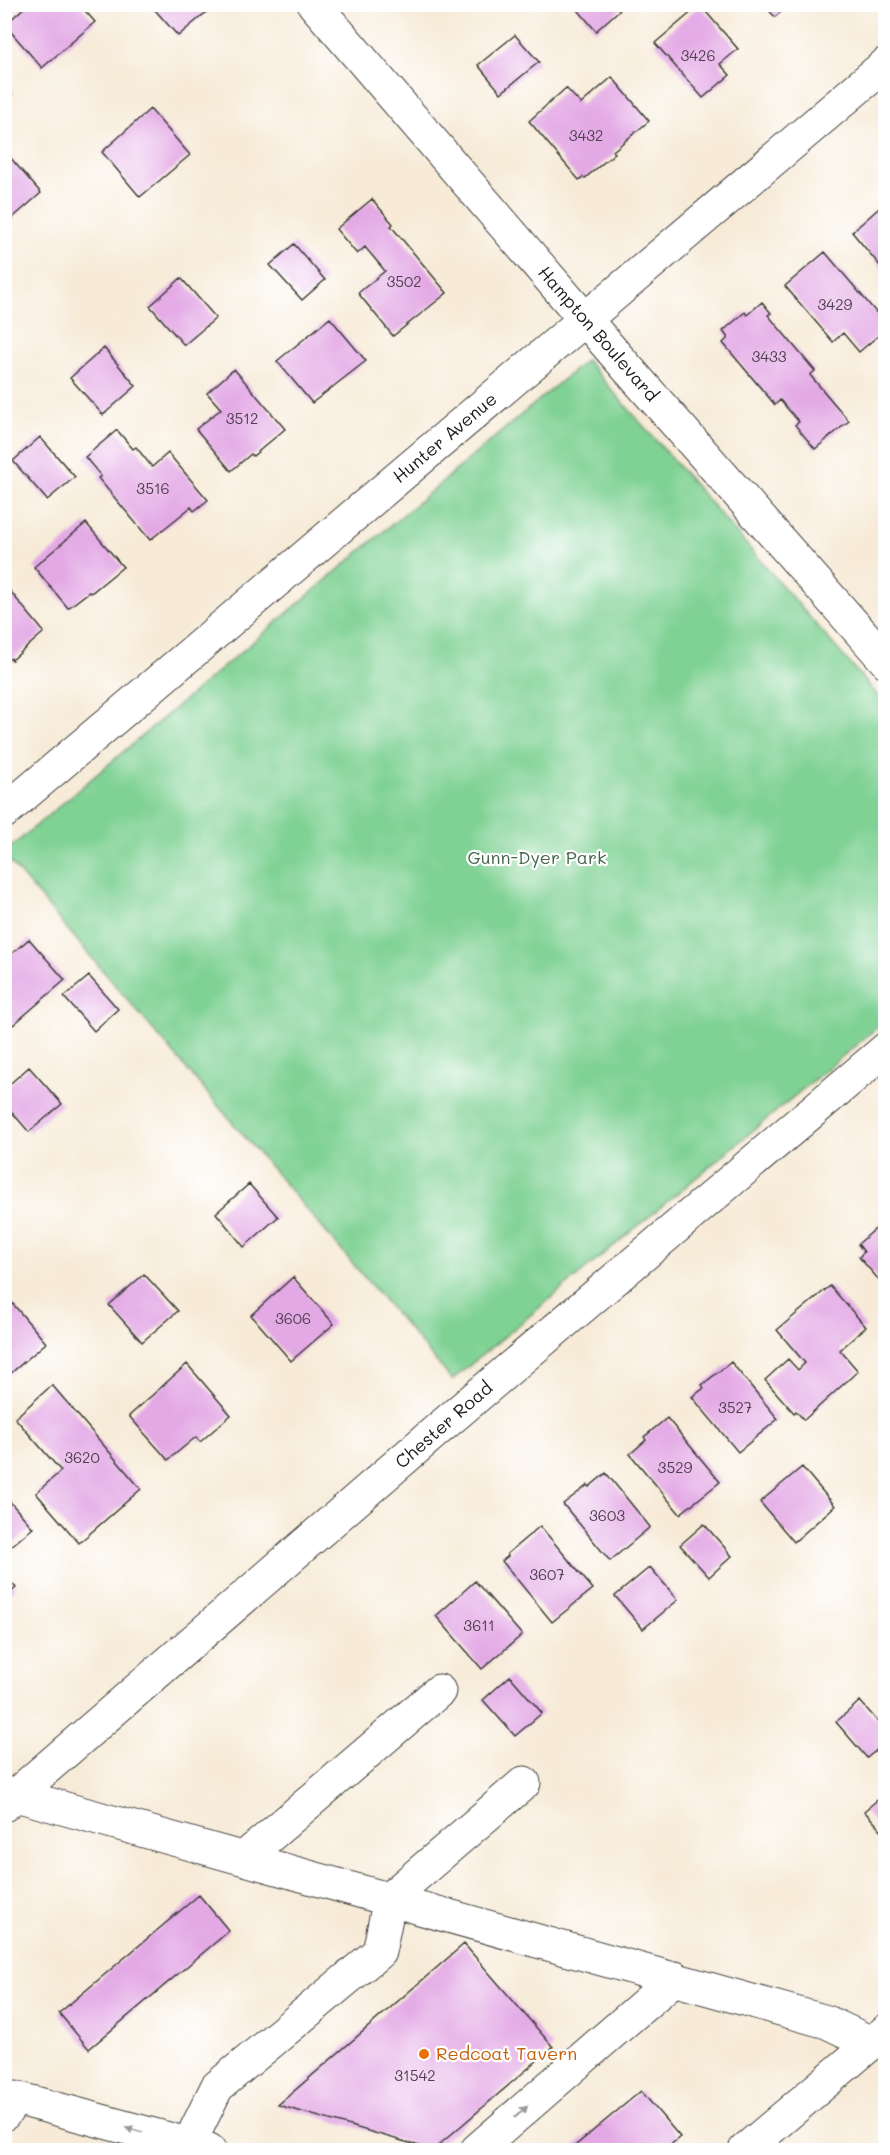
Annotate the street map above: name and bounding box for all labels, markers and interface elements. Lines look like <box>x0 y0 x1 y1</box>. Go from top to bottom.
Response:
house number: 3426 <box>680 45 716 65</box>
house number: 3432 <box>569 125 603 145</box>
street label: Hampton Boulevard <box>533 260 664 406</box>
house number: 3502 <box>386 271 422 291</box>
house number: 3429 <box>818 294 853 314</box>
house number: 3433 <box>751 346 787 366</box>
street label: Hunter Avenue <box>387 387 501 488</box>
house number: 3512 <box>226 408 258 428</box>
house number: 3516 <box>136 478 170 498</box>
park label: Gunn-Dyer Park <box>467 845 607 869</box>
house number: 3606 <box>275 1308 311 1328</box>
street label: Chester Road <box>390 1375 497 1473</box>
house number: 3527 <box>718 1397 752 1417</box>
house number: 3620 <box>64 1447 100 1467</box>
house number: 3529 <box>658 1457 693 1477</box>
house number: 3603 <box>589 1505 625 1525</box>
house number: 3607 <box>529 1564 565 1584</box>
house number: 3611 <box>463 1615 495 1635</box>
place label: Redcoat Tavern <box>436 2041 577 2065</box>
marker: Redcoat Tavern <box>417 2047 431 2061</box>
house number: 31542 <box>394 2065 436 2085</box>
one-way arrow <box>513 2106 528 2119</box>
one-way arrow <box>125 2124 143 2134</box>

